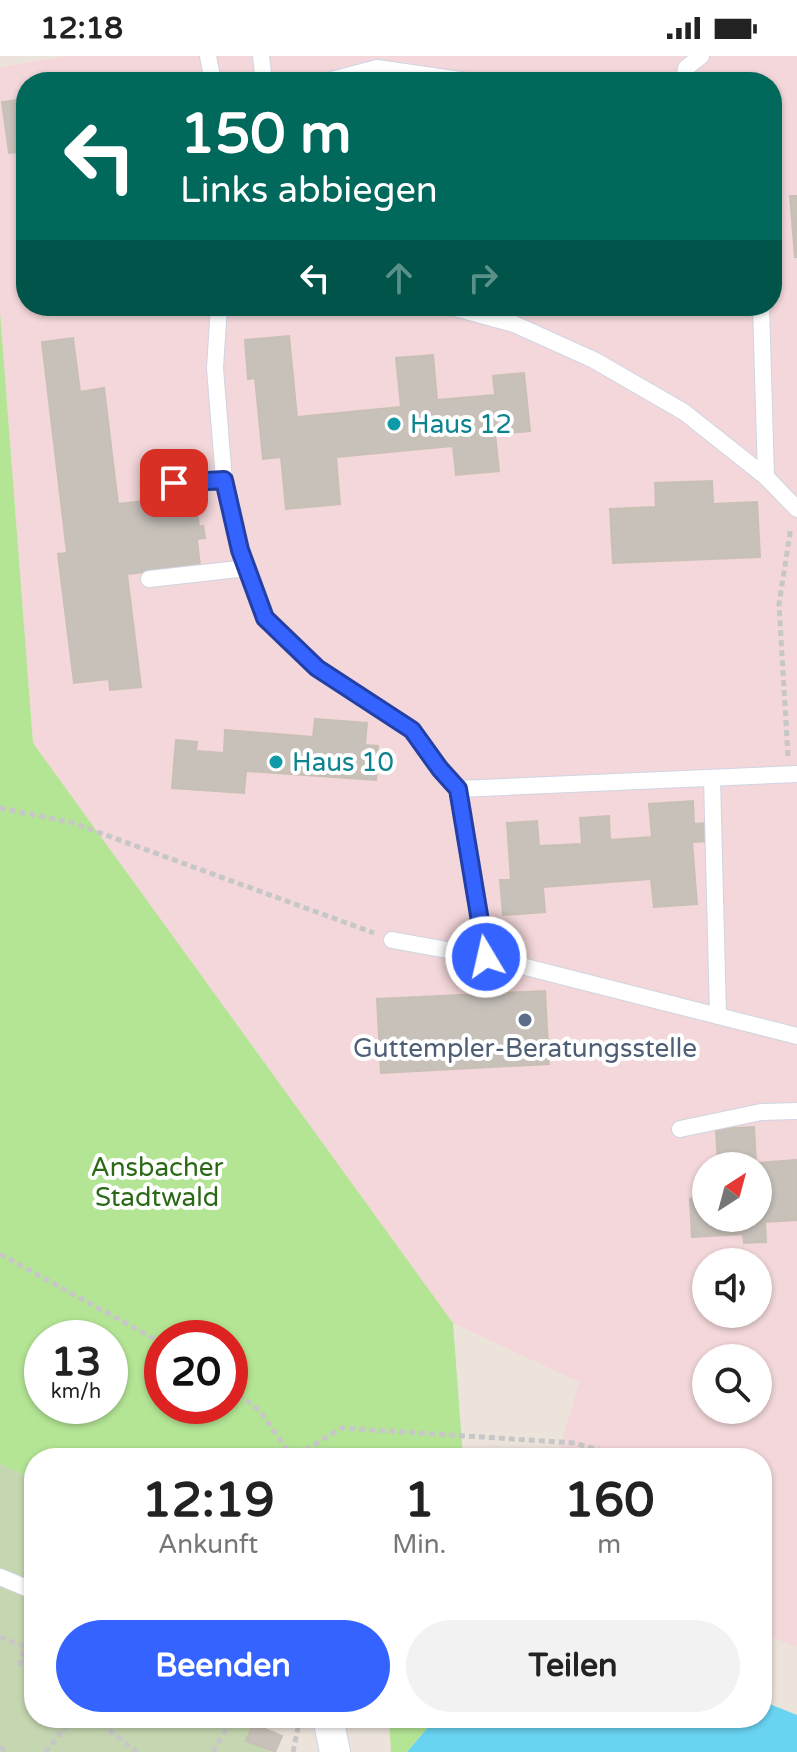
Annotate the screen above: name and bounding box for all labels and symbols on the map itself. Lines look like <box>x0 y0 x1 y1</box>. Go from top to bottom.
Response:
place label: Haus 12 <box>410 409 512 440</box>
marker: Haus 12 <box>385 415 403 433</box>
pin <box>140 449 208 517</box>
place label: Haus 10 <box>292 747 394 778</box>
marker: Haus 10 <box>267 753 285 771</box>
position arrow <box>444 915 528 999</box>
marker: Guttempler-Beratungsstelle <box>516 1011 534 1029</box>
place label: Guttempler-Beratungsstelle <box>353 1033 697 1064</box>
park label: Ansbacher Stadtwald <box>91 1152 224 1213</box>
north arrow <box>692 1152 772 1232</box>
speed limit sign: 20 <box>144 1320 248 1424</box>

